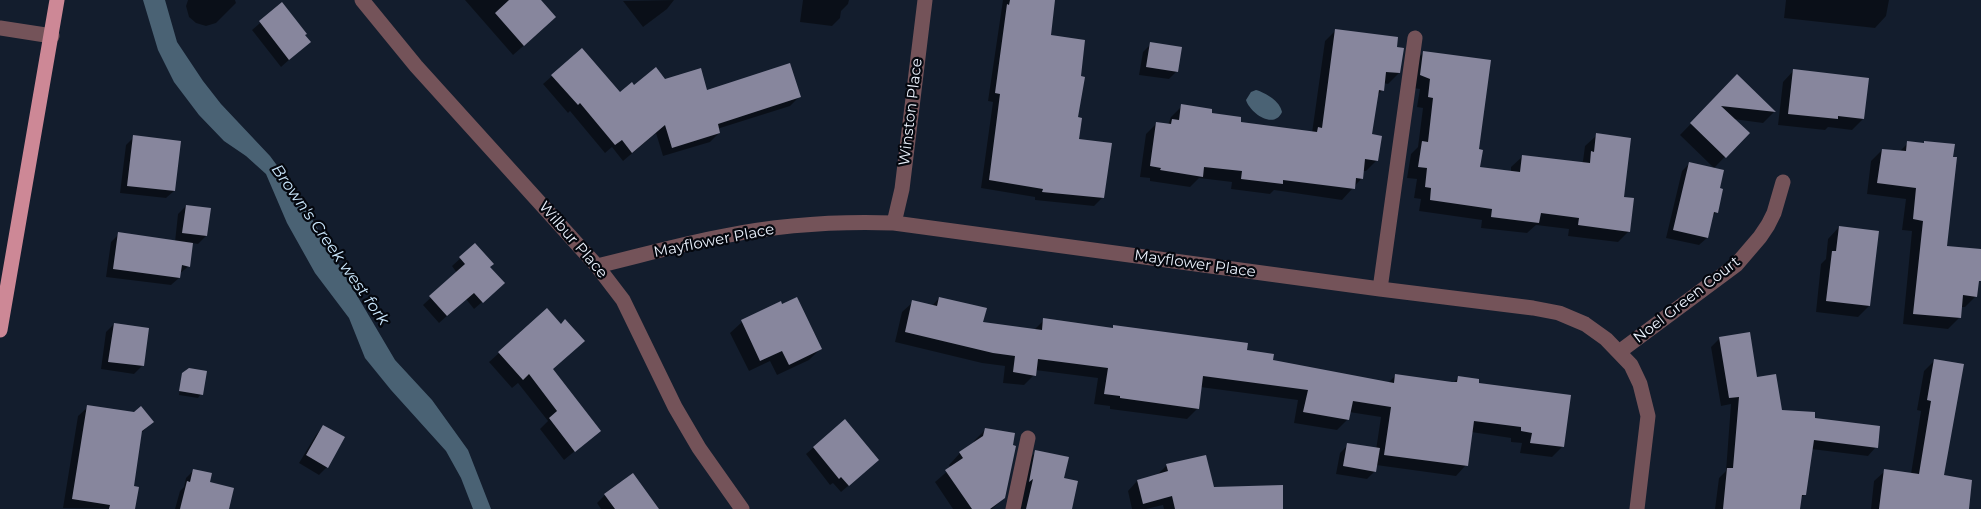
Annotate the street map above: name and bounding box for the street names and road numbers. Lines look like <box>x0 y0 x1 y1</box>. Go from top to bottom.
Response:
street label: Winston Place <box>895 57 927 167</box>
street label: Wilbur Place <box>535 198 611 282</box>
street label: Mayflower Place <box>652 220 776 262</box>
street label: Mayflower Place <box>1133 247 1257 281</box>
street label: Noel Green Court <box>1630 253 1744 347</box>

